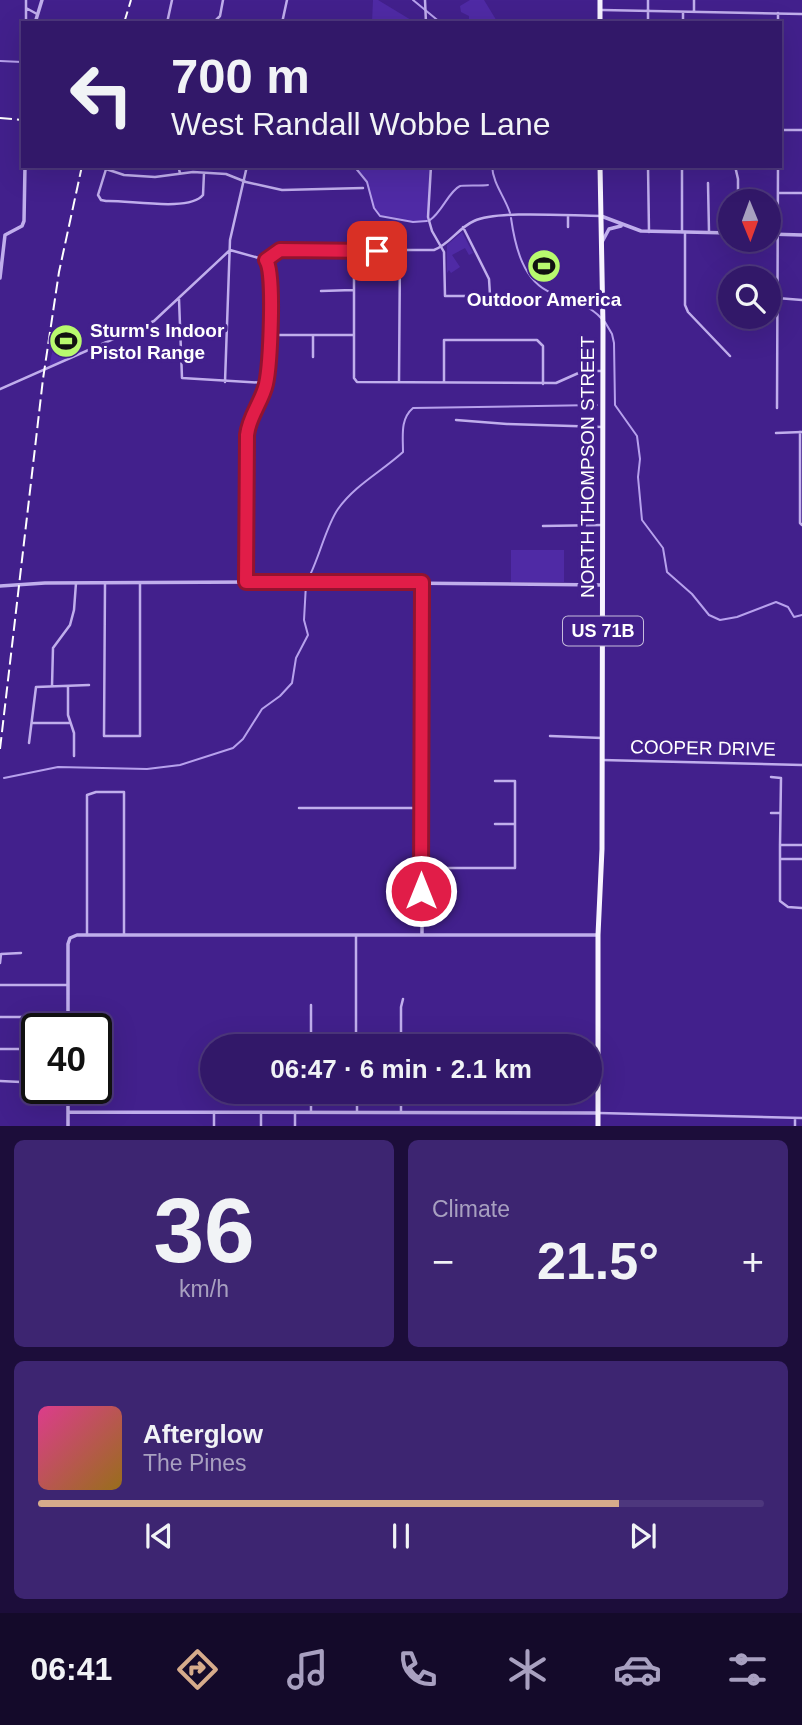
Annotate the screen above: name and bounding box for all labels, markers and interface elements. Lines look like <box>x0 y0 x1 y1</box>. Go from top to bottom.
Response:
icon: left <box>56 49 147 140</box>
text: 700 m <box>171 49 310 103</box>
text: West Randall Wobbe Lane <box>171 106 551 142</box>
north arrow <box>718 189 780 252</box>
map controls <box>718 189 781 329</box>
pin <box>347 221 407 281</box>
icon: arrive <box>358 232 396 270</box>
sports icon: Outdoor America <box>525 247 563 285</box>
button: search <box>718 266 781 329</box>
place label: Outdoor America <box>467 289 622 310</box>
place label: Sturm's Indoor Pistol Range <box>90 320 225 363</box>
sports icon: Sturm's Indoor Pistol Range <box>47 322 85 360</box>
street label: NORTH THOMPSON STREET <box>577 336 598 598</box>
road number: US 71B <box>563 616 643 646</box>
street label: COOPER DRIVE <box>630 736 776 760</box>
position arrow <box>384 854 458 928</box>
speed limit sign: 40 <box>21 1013 112 1104</box>
text: 06:47 · 6 min · 2.1 km <box>270 1054 532 1084</box>
text: 36 <box>153 1180 255 1281</box>
text: Climate <box>432 1196 510 1222</box>
text: 21.5° <box>537 1232 659 1290</box>
text: − <box>432 1241 454 1283</box>
text: + <box>742 1241 764 1283</box>
text: km/h <box>179 1276 229 1302</box>
text: Afterglow <box>143 1419 263 1449</box>
text: The Pines <box>143 1450 247 1476</box>
icon: previous <box>140 1517 178 1555</box>
icon: pause <box>382 1517 420 1555</box>
icon: next <box>624 1517 662 1555</box>
icon: directions <box>173 1645 222 1694</box>
icon: music <box>283 1645 332 1694</box>
icon: phone <box>393 1645 442 1694</box>
icon: climate <box>503 1645 552 1694</box>
icon: car <box>613 1645 662 1694</box>
icon: filters <box>723 1645 772 1694</box>
text: 06:41 <box>30 1651 112 1687</box>

